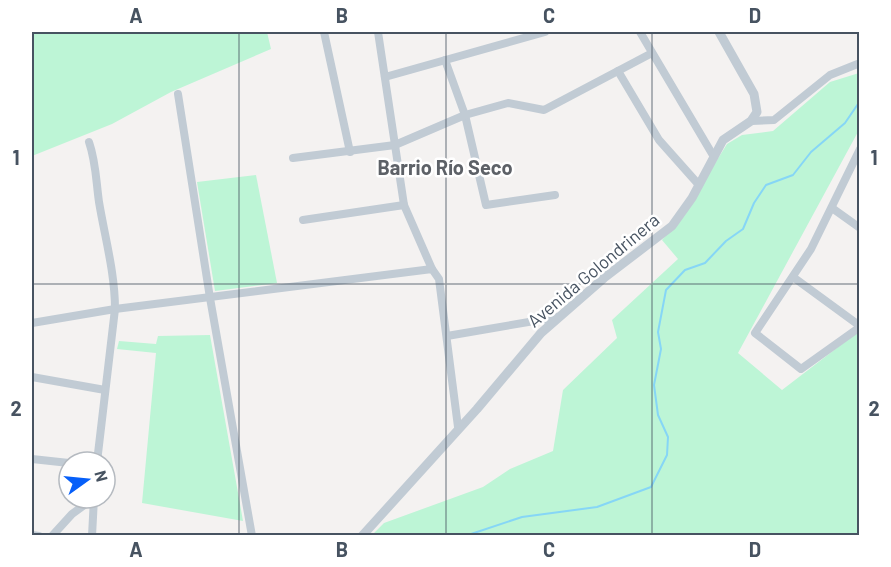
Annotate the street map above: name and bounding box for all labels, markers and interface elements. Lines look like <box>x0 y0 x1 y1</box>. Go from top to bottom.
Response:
text: A <box>129 3 143 27</box>
text: B <box>336 3 348 27</box>
text: C <box>543 3 555 27</box>
text: D <box>749 3 761 27</box>
text: 1 <box>12 145 20 169</box>
text: 1 <box>870 145 878 169</box>
district label: Barrio Río Seco <box>377 155 513 179</box>
street label: Avenida Golondrinera <box>523 208 663 332</box>
text: 2 <box>10 396 22 420</box>
text: 2 <box>868 396 880 420</box>
north arrow <box>57 450 117 510</box>
text: N <box>91 468 113 484</box>
text: A <box>129 537 143 561</box>
text: B <box>336 537 348 561</box>
text: C <box>543 537 555 561</box>
text: D <box>749 537 761 561</box>

